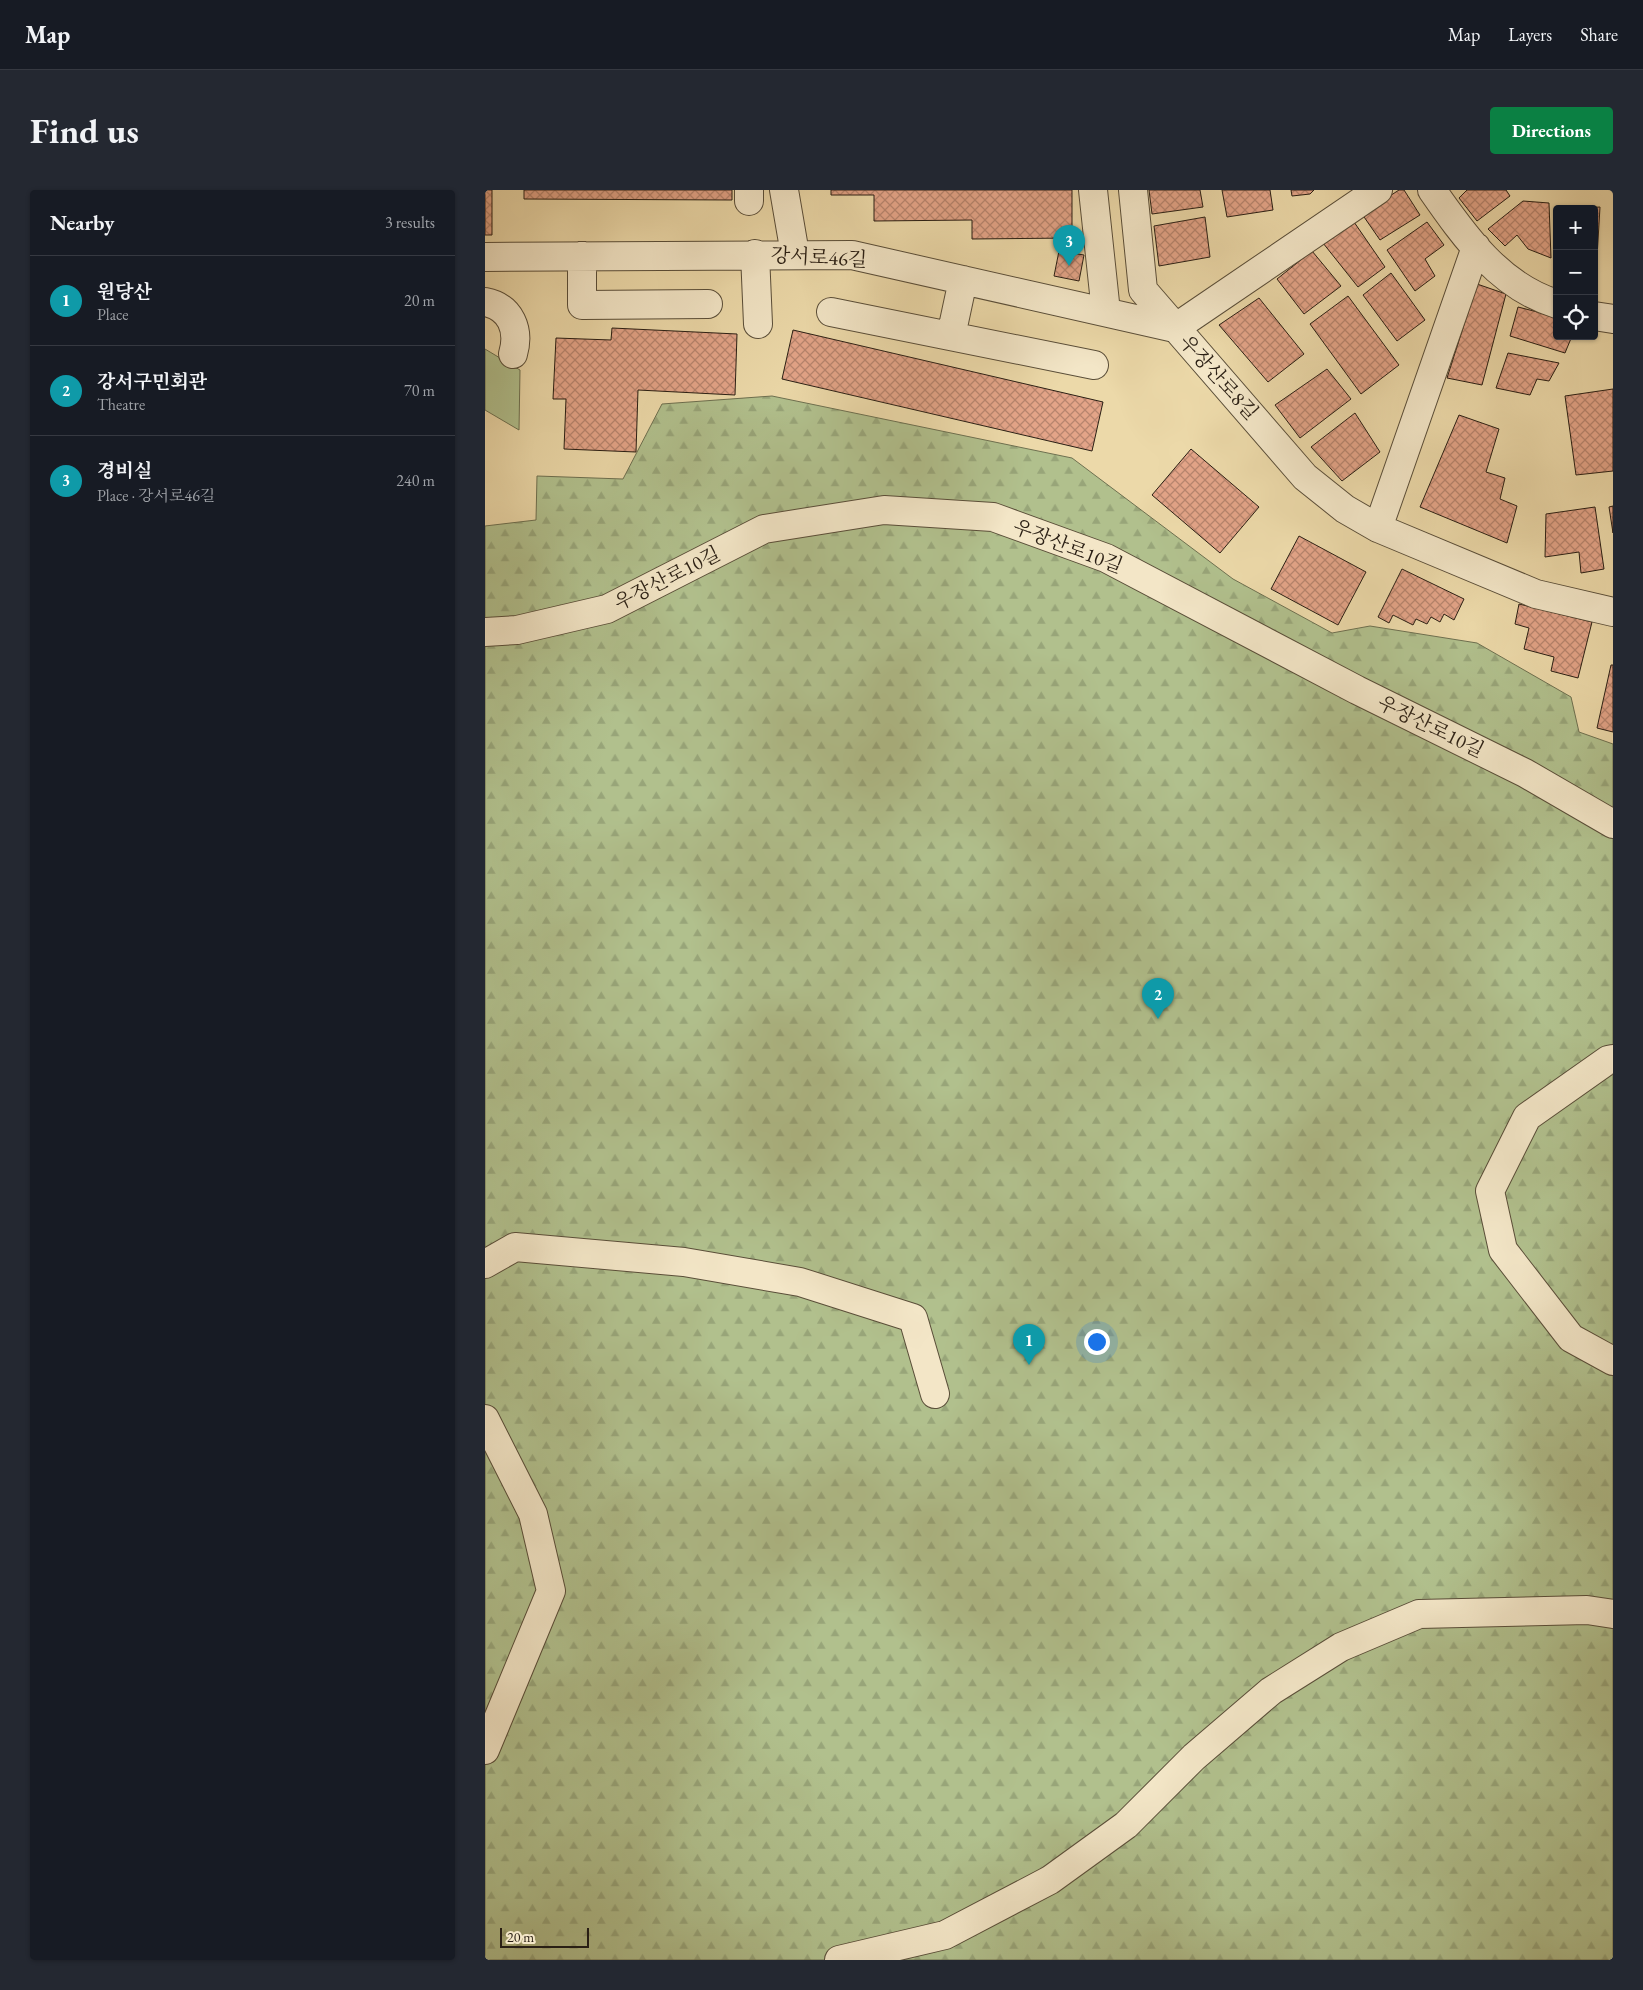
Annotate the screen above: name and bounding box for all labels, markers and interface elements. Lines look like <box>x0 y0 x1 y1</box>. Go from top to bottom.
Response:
text: Map <box>25 19 70 50</box>
text: Map <box>1448 23 1480 46</box>
text: Layers <box>1508 23 1552 46</box>
text: Share <box>1580 23 1618 46</box>
button: Directions <box>1490 107 1613 154</box>
text: Find us <box>30 108 139 153</box>
map controls <box>1553 205 1598 340</box>
button: + <box>1553 205 1598 250</box>
text: Nearby <box>50 209 114 236</box>
text: 3 results <box>385 212 435 233</box>
pin: 3 <box>1053 225 1085 266</box>
street label: 강서로46길 <box>770 241 868 273</box>
button: − <box>1553 250 1598 295</box>
text: 원당산 <box>97 279 152 304</box>
text: 1 <box>62 290 70 311</box>
text: 20 m <box>404 290 435 311</box>
button: locate <box>1553 295 1598 340</box>
text: Place <box>97 304 129 325</box>
street label: 우장산로8길 <box>1174 329 1264 425</box>
text: 강서구민회관 <box>97 369 207 394</box>
text: 2 <box>62 380 70 401</box>
text: 70 m <box>404 380 435 401</box>
text: Theatre <box>97 394 145 415</box>
text: 경비실 <box>97 458 152 483</box>
text: 3 <box>62 470 70 491</box>
text: 240 m <box>396 470 435 491</box>
text: Place · 강서로46길 <box>97 485 215 506</box>
street label: 우장산로10길 <box>1009 513 1127 579</box>
street label: 우장산로10길 <box>610 540 724 616</box>
street label: 우장산로10길 <box>1373 689 1489 763</box>
pin: 2 <box>1142 978 1174 1019</box>
pin: 1 <box>1013 1324 1045 1365</box>
your location <box>1084 1329 1110 1355</box>
scale bar <box>500 1925 589 1948</box>
text: 20 m <box>507 1928 534 1946</box>

